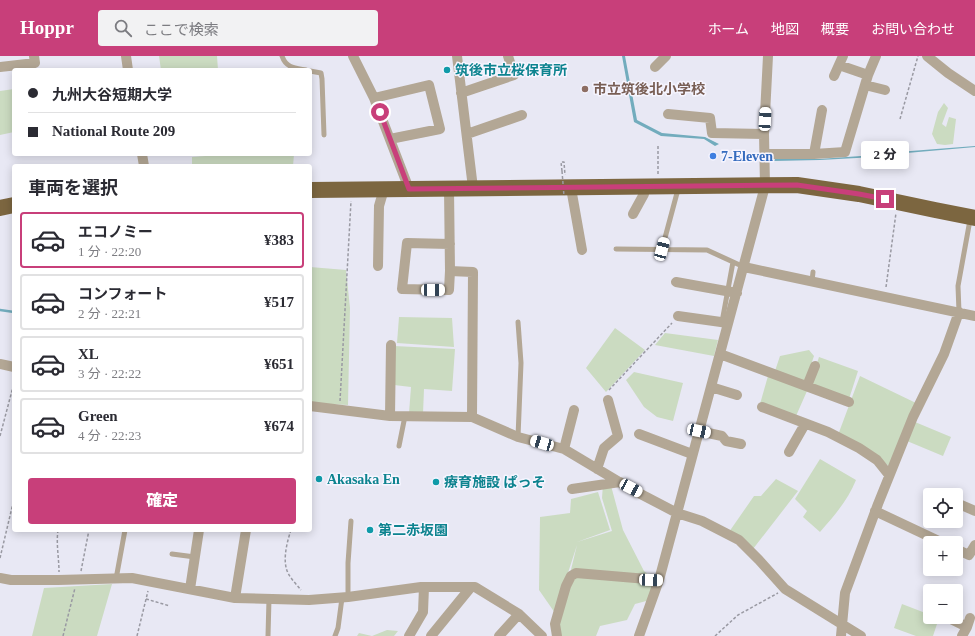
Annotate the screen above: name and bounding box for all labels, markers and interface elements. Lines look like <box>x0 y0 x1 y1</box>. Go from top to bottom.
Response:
search box <box>98 10 378 46</box>
text: Hoppr <box>20 17 74 38</box>
icon: search <box>112 17 134 39</box>
text: ここで検索 <box>144 22 219 38</box>
text: ホーム <box>707 22 749 37</box>
text: 地図 <box>771 22 799 37</box>
text: 概要 <box>821 22 849 37</box>
text: お問い合わせ <box>871 22 955 37</box>
place label: 筑後市立桜保育所 <box>455 62 567 78</box>
marker: 筑後市立桜保育所 <box>442 65 452 75</box>
place label: 市立筑後北小学校 <box>593 81 705 97</box>
marker: 市立筑後北小学校 <box>580 84 590 94</box>
text: 九州大谷短期大学 <box>52 87 172 103</box>
route start <box>371 103 389 121</box>
car <box>758 107 772 131</box>
text: National Route 209 <box>52 123 175 139</box>
callout: 2 分 <box>861 141 909 169</box>
text: 2 分 <box>874 147 896 162</box>
place label: 7-Eleven <box>721 149 773 164</box>
marker: 7-Eleven <box>708 151 718 161</box>
text: 車両を選択 <box>28 178 118 198</box>
route end <box>876 190 894 208</box>
icon: car <box>30 222 66 258</box>
text: エコノミー <box>78 224 153 240</box>
text: ¥383 <box>264 232 294 248</box>
car <box>653 236 671 262</box>
text: 1 分 · 22:20 <box>78 244 141 259</box>
icon: car <box>30 284 66 320</box>
car <box>421 284 445 296</box>
text: コンフォート <box>78 286 168 302</box>
text: ¥517 <box>264 294 294 310</box>
text: 2 分 · 22:21 <box>78 306 141 321</box>
icon: car <box>30 346 66 382</box>
text: XL <box>78 346 99 362</box>
text: ¥651 <box>264 356 294 372</box>
text: 3 分 · 22:22 <box>78 366 141 381</box>
icon: car <box>30 408 66 444</box>
text: Green <box>78 408 118 424</box>
text: ¥674 <box>264 418 294 434</box>
car <box>686 423 712 439</box>
text: 4 分 · 22:23 <box>78 428 141 443</box>
car <box>529 434 555 452</box>
place label: Akasaka En <box>327 472 400 487</box>
marker: Akasaka En <box>314 474 324 484</box>
place label: 療育施設 ぱっそ <box>444 474 546 490</box>
marker: 療育施設 ぱっそ <box>431 477 441 487</box>
car <box>618 477 644 499</box>
button: 確定 <box>28 478 296 524</box>
map controls <box>923 488 963 624</box>
button: locate <box>923 488 963 528</box>
place label: 第二赤坂園 <box>378 522 448 538</box>
marker: 第二赤坂園 <box>365 525 375 535</box>
button: + <box>923 536 963 576</box>
car <box>639 574 663 586</box>
button: − <box>923 584 963 624</box>

